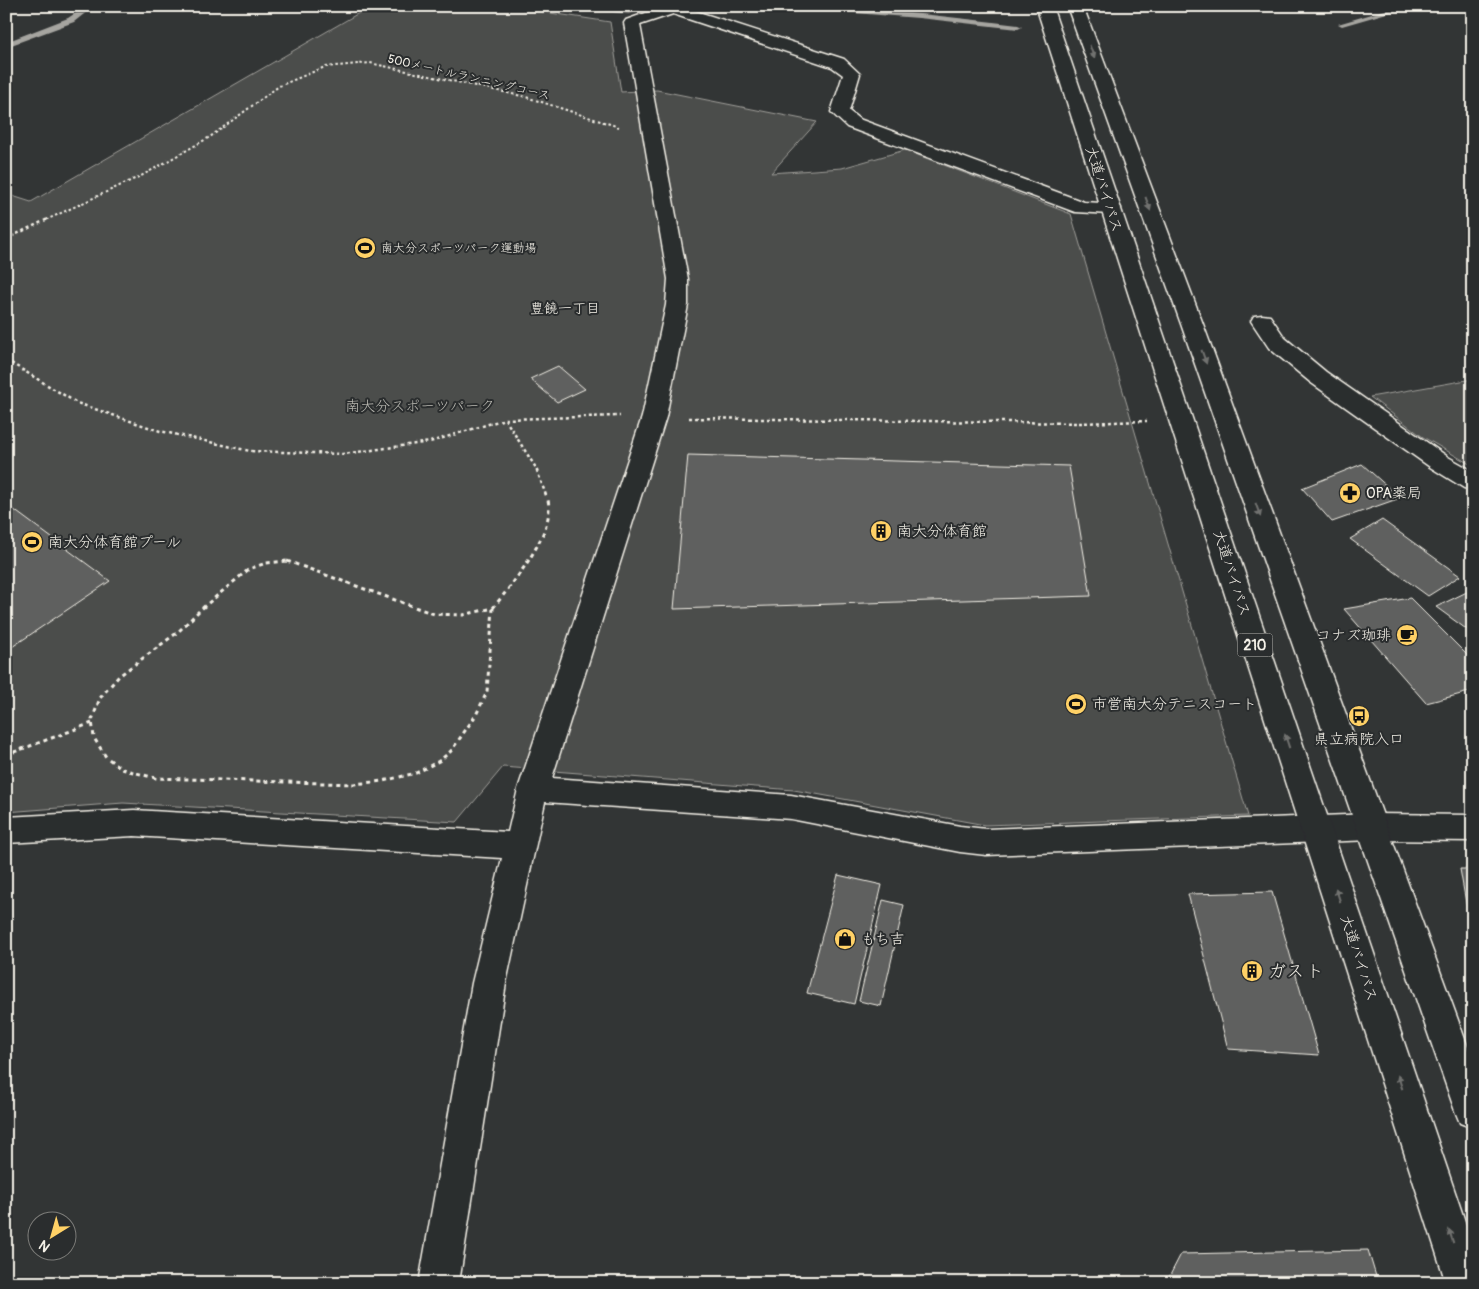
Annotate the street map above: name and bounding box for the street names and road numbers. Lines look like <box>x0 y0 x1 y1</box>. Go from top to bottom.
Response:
street label: 500メートルランニングコース <box>386 51 552 103</box>
street label: 大道バイパス <box>1081 144 1126 235</box>
street label: 大道バイパス <box>1209 528 1254 619</box>
road number: 210 <box>1238 634 1272 656</box>
street label: 大道バイパス <box>1336 913 1381 1004</box>

